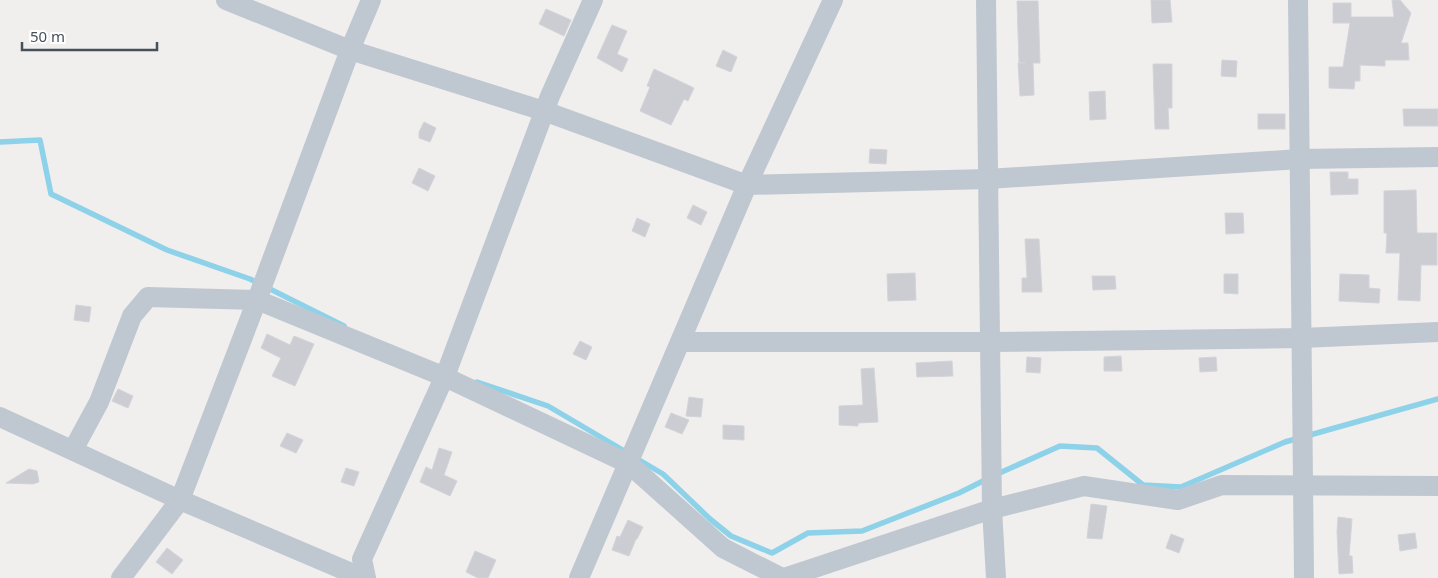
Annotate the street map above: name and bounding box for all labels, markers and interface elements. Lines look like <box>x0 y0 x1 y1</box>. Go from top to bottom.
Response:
scale bar <box>22 20 158 52</box>
text: 50 m <box>30 26 65 46</box>

